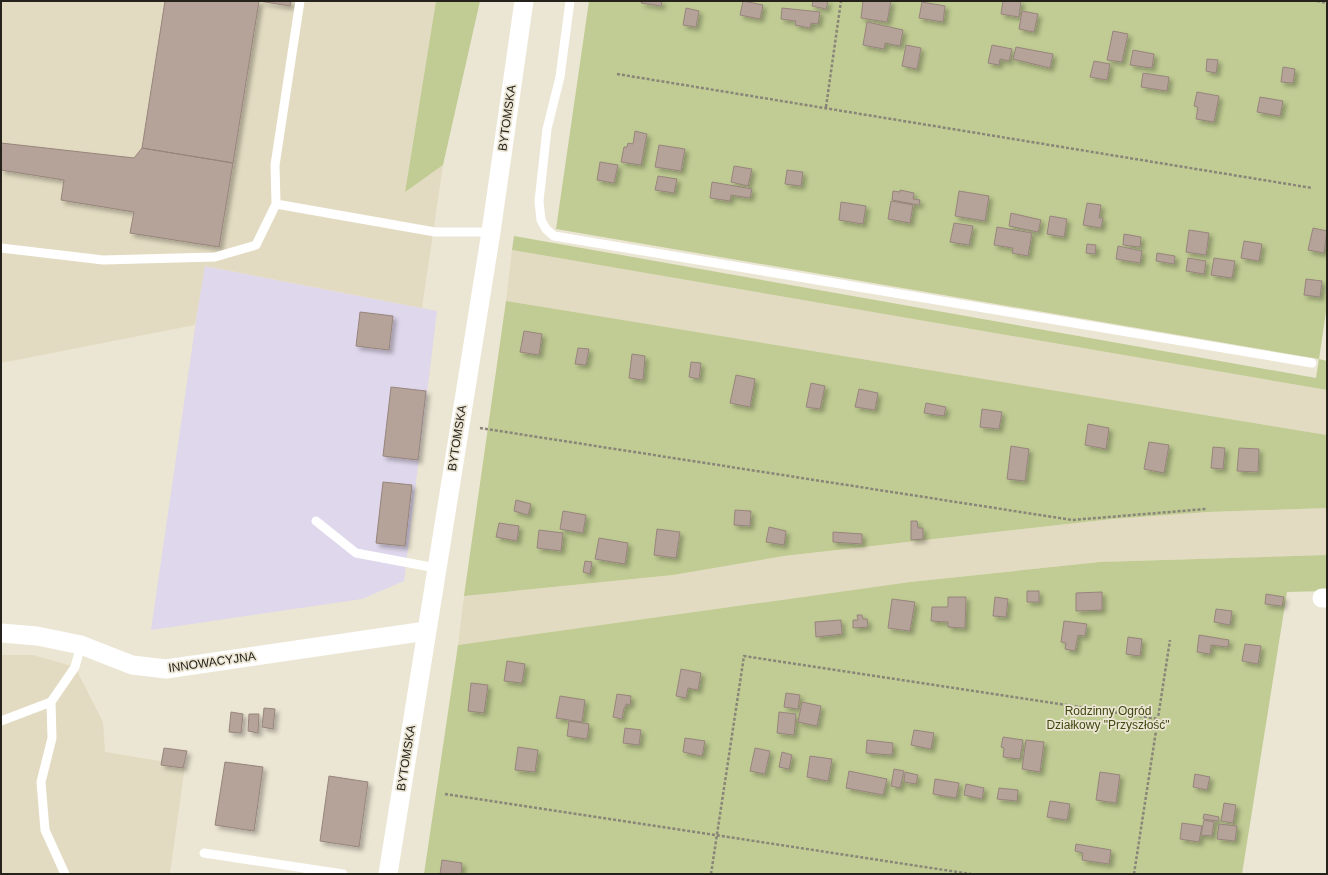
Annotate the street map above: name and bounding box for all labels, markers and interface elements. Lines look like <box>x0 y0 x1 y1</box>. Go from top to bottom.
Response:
street label: BYTOMSKA <box>495 84 519 152</box>
street label: BYTOMSKA <box>445 404 469 472</box>
street label: INNOWACYJNA <box>167 649 257 675</box>
park label: Rodzinny Ogród Działkowy "Przyszłość" <box>1046 704 1170 732</box>
street label: BYTOMSKA <box>394 724 418 792</box>

